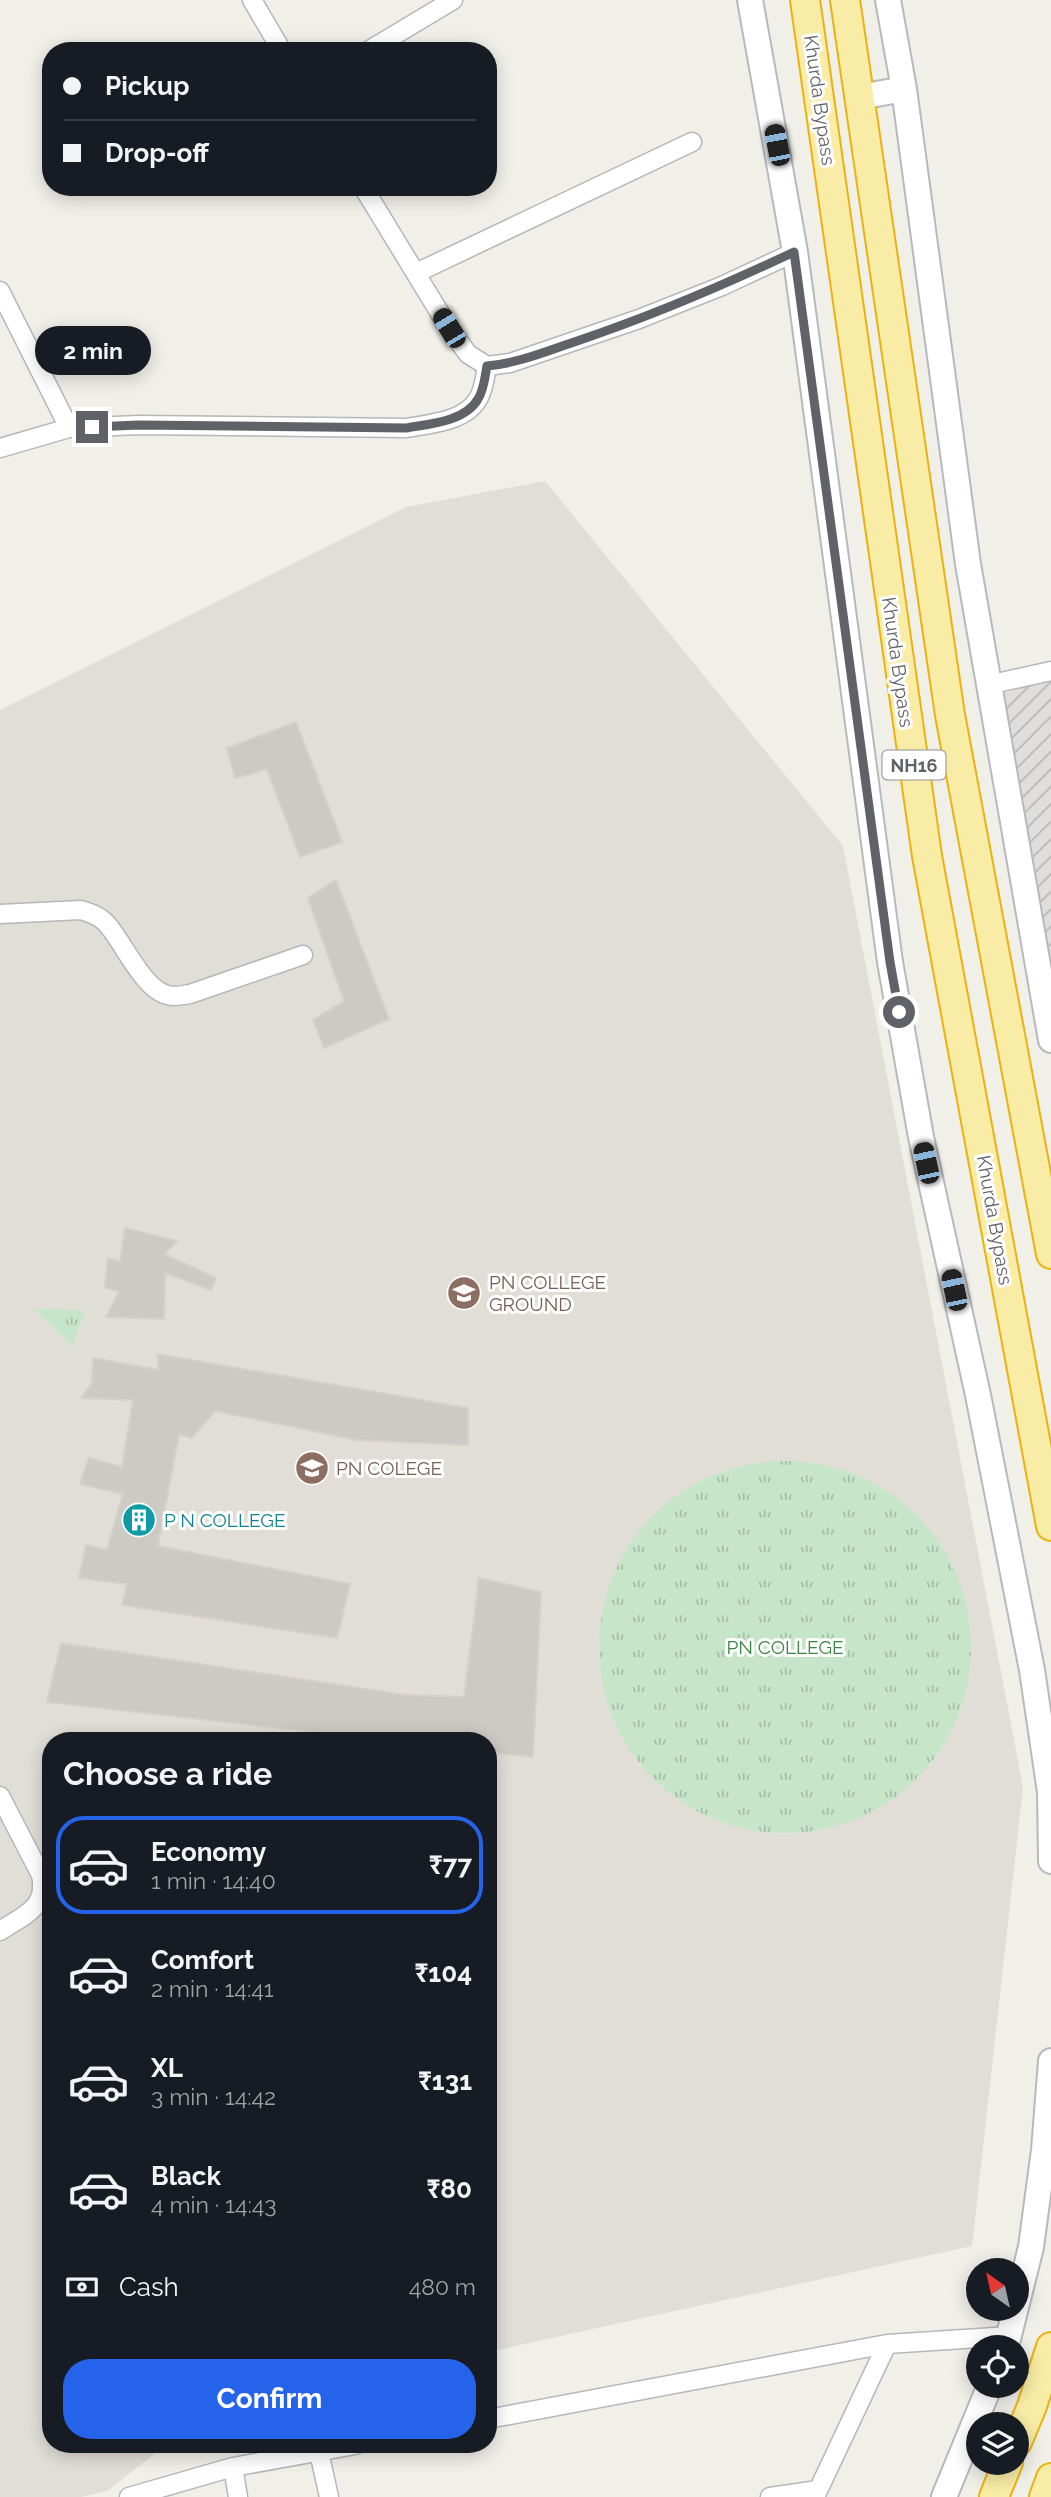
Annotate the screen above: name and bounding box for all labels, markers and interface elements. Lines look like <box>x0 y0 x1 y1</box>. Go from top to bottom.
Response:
street label: Khurda Bypass <box>800 33 840 167</box>
text: Pickup <box>105 71 190 101</box>
car <box>763 122 792 168</box>
text: Drop-off <box>105 138 209 168</box>
car <box>430 305 469 351</box>
callout: 2 min <box>34 326 150 374</box>
text: 2 min <box>63 337 123 364</box>
route end <box>76 411 108 443</box>
street label: Khurda Bypass <box>878 595 918 729</box>
road number: NH16 <box>883 750 946 780</box>
route start <box>883 996 915 1028</box>
car <box>912 1140 941 1186</box>
street label: Khurda Bypass <box>973 1153 1017 1287</box>
car <box>940 1267 969 1313</box>
place label: PN COLLEGE GROUND <box>489 1271 606 1315</box>
school or university icon: PN COLLEGE GROUND <box>445 1274 483 1312</box>
school or university icon: PN COLEGE <box>293 1449 331 1487</box>
place label: PN COLEGE <box>336 1457 442 1479</box>
building icon: P N COLLEGE <box>120 1501 158 1539</box>
place label: P N COLLEGE <box>164 1509 285 1531</box>
park label: PN COLLEGE <box>726 1636 844 1658</box>
text: Choose a ride <box>63 1755 272 1792</box>
icon: car <box>67 1834 130 1897</box>
text: Economy <box>151 1837 266 1867</box>
text: ₹77 <box>429 1850 472 1880</box>
text: 1 min · 14:40 <box>151 1867 276 1894</box>
icon: car <box>67 1942 130 2005</box>
text: Comfort <box>151 1945 254 1975</box>
text: ₹104 <box>414 1958 472 1988</box>
text: 2 min · 14:41 <box>151 1975 274 2002</box>
icon: car <box>67 2050 130 2113</box>
text: XL <box>151 2053 183 2083</box>
text: ₹131 <box>418 2066 472 2096</box>
text: 3 min · 14:42 <box>151 2083 276 2110</box>
icon: car <box>67 2158 130 2221</box>
text: Black <box>151 2161 221 2191</box>
text: ₹80 <box>426 2174 472 2204</box>
text: 4 min · 14:43 <box>151 2191 277 2218</box>
north arrow <box>966 2258 1029 2320</box>
map controls <box>966 2258 1029 2475</box>
icon: cash <box>63 2268 101 2306</box>
text: Cash <box>119 2272 179 2302</box>
text: 480 m <box>409 2273 476 2300</box>
button: locate <box>966 2335 1029 2398</box>
button: Confirm <box>63 2359 476 2439</box>
button: layers <box>966 2412 1029 2475</box>

